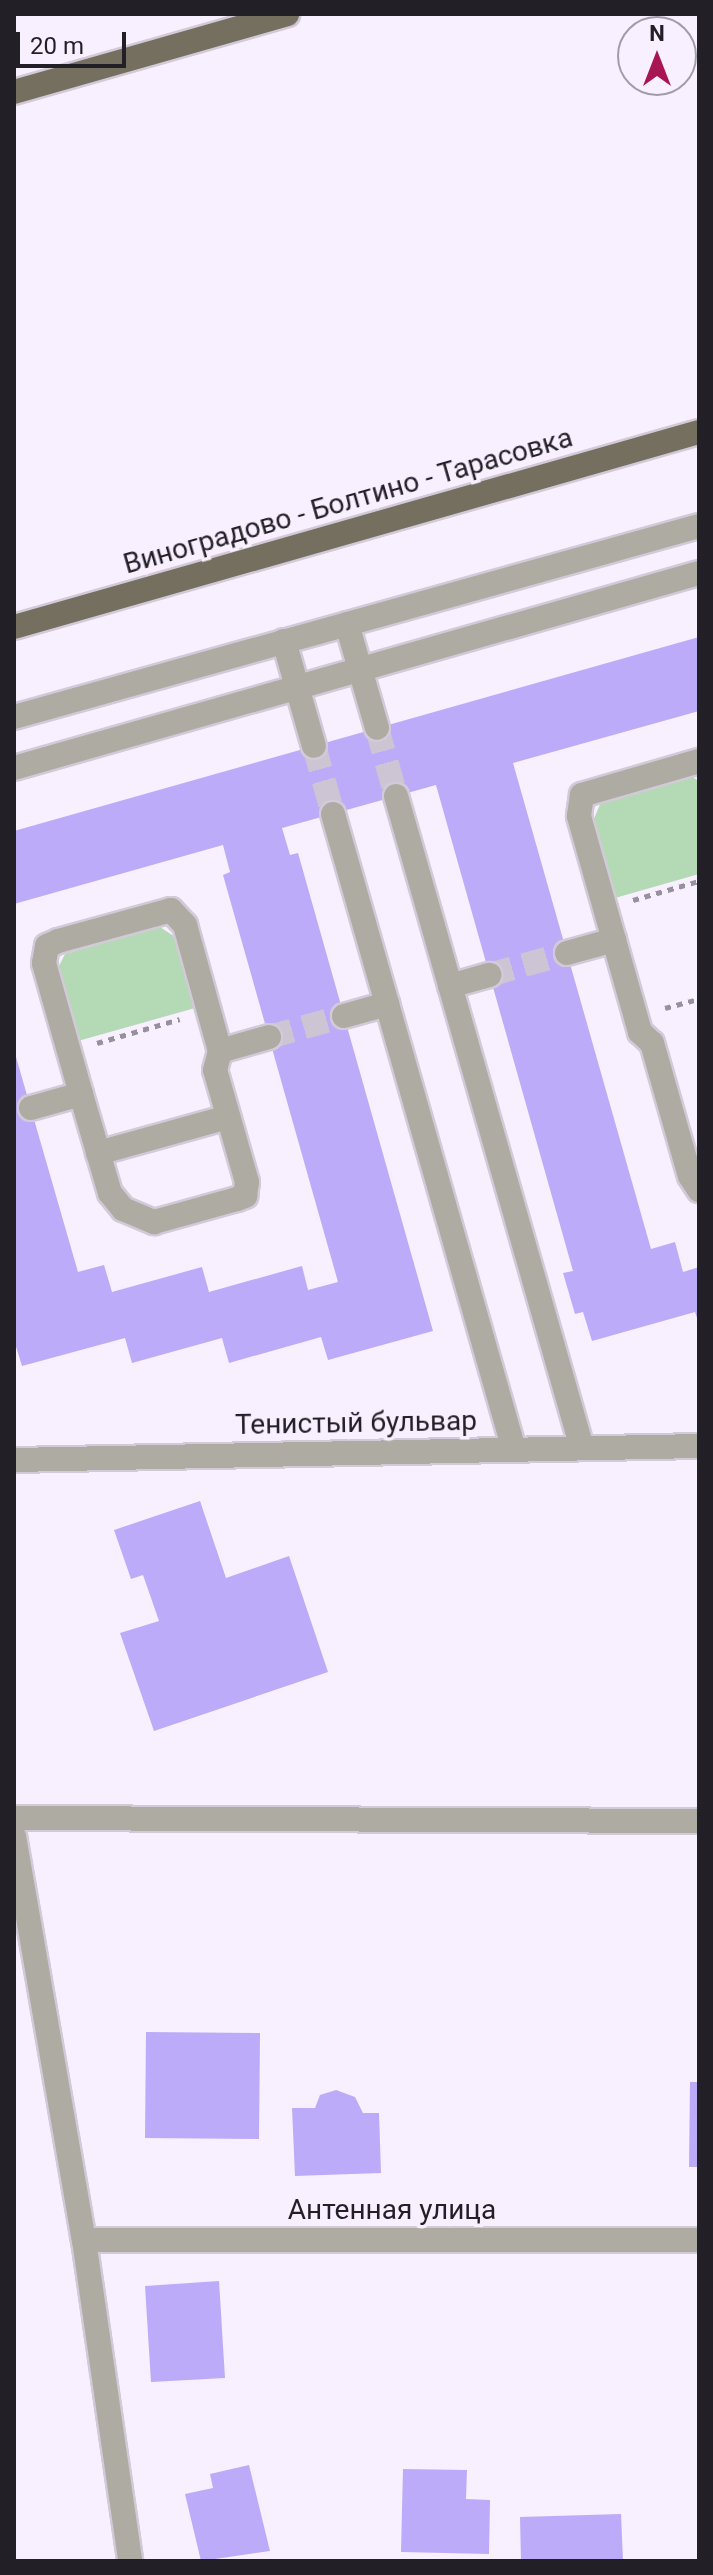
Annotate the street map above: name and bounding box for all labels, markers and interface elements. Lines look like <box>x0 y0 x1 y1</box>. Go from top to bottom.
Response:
scale bar <box>20 16 130 66</box>
north arrow <box>617 16 697 96</box>
text: N <box>649 21 665 46</box>
text: 20 m <box>30 32 84 60</box>
street label: Виноградово - Болтино - Тарасовка <box>119 421 577 581</box>
street label: Тенистый бульвар <box>235 1404 477 1442</box>
street label: Антенная улица <box>288 2193 496 2227</box>

